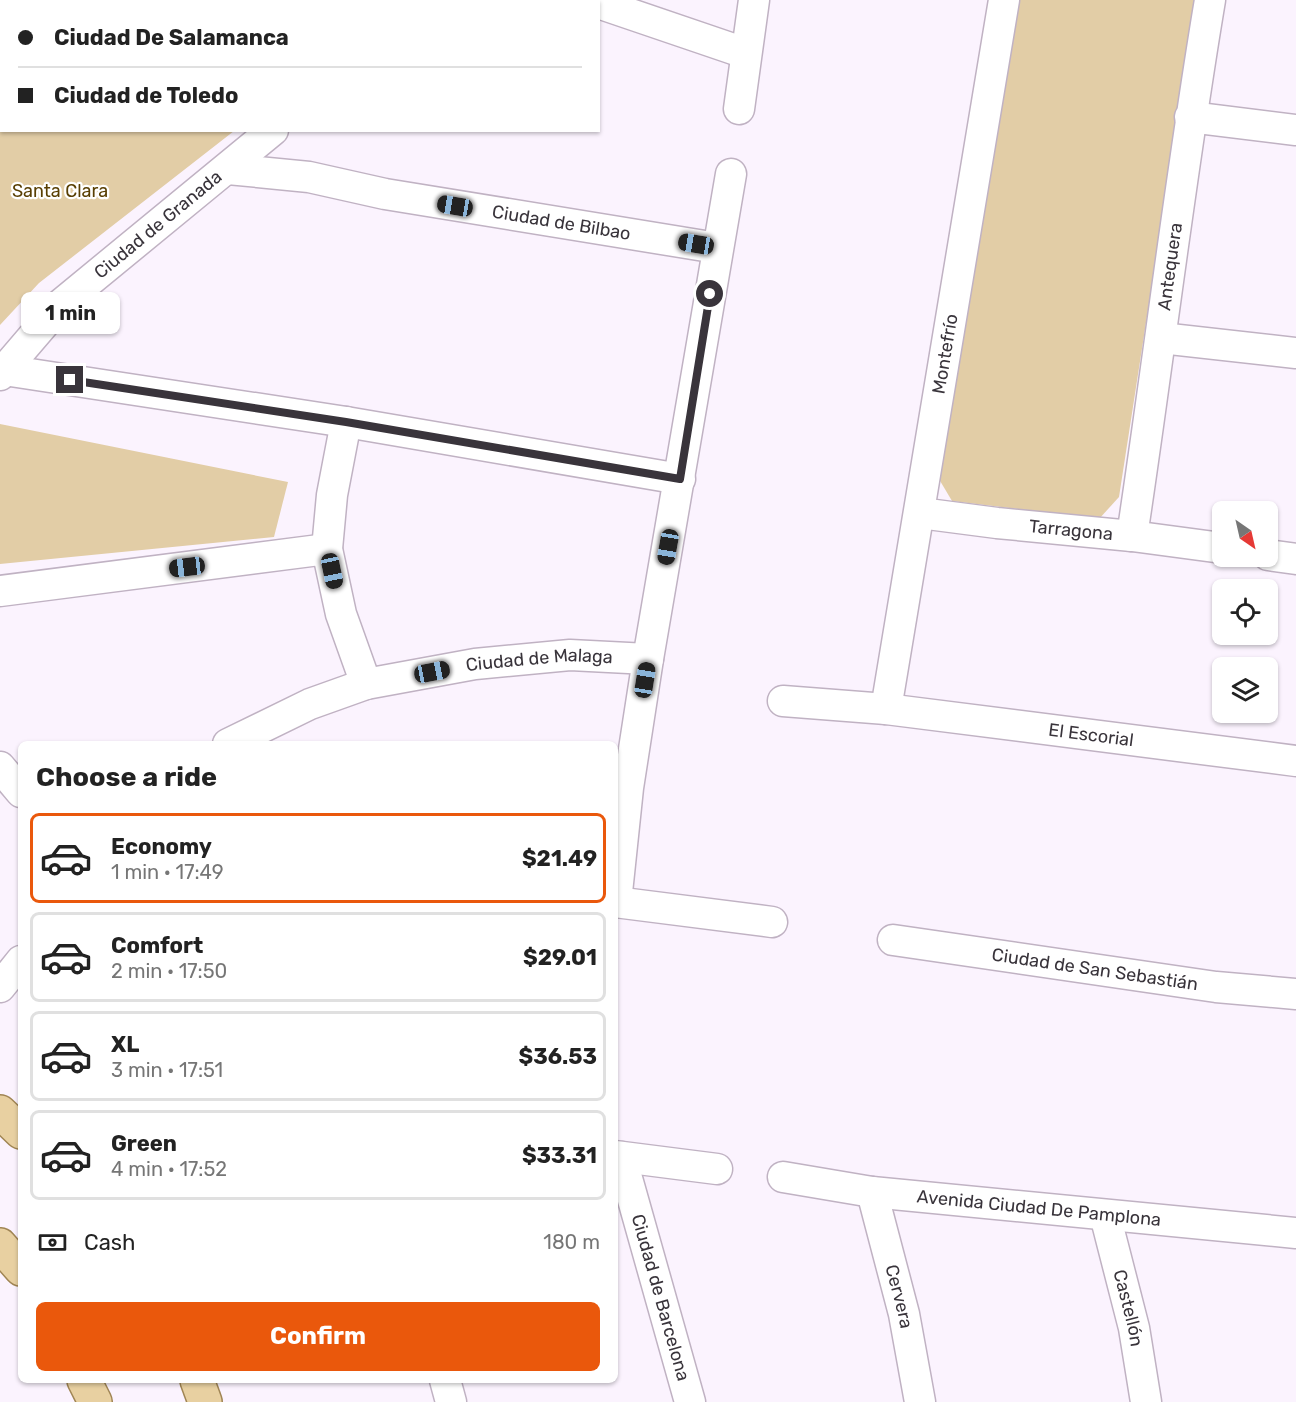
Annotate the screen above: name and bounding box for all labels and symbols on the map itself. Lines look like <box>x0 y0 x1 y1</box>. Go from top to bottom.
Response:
street label: Ciudad de Granada <box>90 166 226 283</box>
park label: Santa Clara <box>12 180 108 202</box>
car <box>436 194 474 218</box>
street label: Ciudad de Bilbao <box>491 201 632 245</box>
street label: Antequera <box>1153 221 1187 312</box>
car <box>677 232 715 256</box>
route start <box>696 280 723 307</box>
callout: 1 min <box>20 293 119 335</box>
street label: Montefrío <box>928 312 963 396</box>
route end <box>56 366 83 393</box>
north arrow <box>1212 501 1278 567</box>
street label: Tarragona <box>1028 515 1114 545</box>
car <box>656 528 680 566</box>
car <box>319 552 345 590</box>
car <box>168 556 206 578</box>
street label: Ciudad de Malaga <box>464 644 613 676</box>
car <box>413 660 451 684</box>
car <box>633 661 657 699</box>
street label: El Escorial <box>1047 719 1135 751</box>
street label: Ciudad de San Sebastián <box>990 944 1199 995</box>
street label: Avenida Ciudad De Pamplona <box>916 1185 1162 1231</box>
street label: Ciudad de Barcelona <box>627 1212 695 1384</box>
street label: Cervera <box>880 1262 917 1330</box>
street label: Castellón <box>1108 1267 1148 1348</box>

